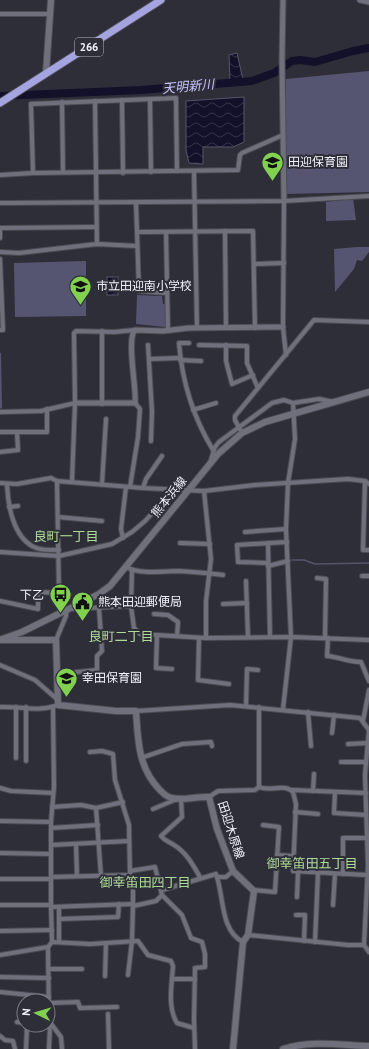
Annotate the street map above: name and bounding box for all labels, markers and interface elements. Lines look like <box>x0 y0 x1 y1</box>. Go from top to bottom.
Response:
road number: 266 <box>75 38 103 56</box>
water label: 天明新川 <box>161 76 217 97</box>
school or university icon: 田迎保育園 <box>259 149 285 182</box>
place label: 田迎保育園 <box>288 154 348 169</box>
school or university icon: 市立田迎南小学校 <box>67 273 93 306</box>
place label: 市立田迎南小学校 <box>96 278 192 293</box>
street label: 熊本浜線 <box>148 473 190 520</box>
district label: 良町一丁目 <box>33 528 99 545</box>
bus stop icon: 下乙 <box>47 582 73 615</box>
place label: 下乙 <box>20 587 44 602</box>
public building icon: 熊本田迎郵便局 <box>70 589 96 622</box>
place label: 熊本田迎郵便局 <box>98 594 182 609</box>
district label: 良町二丁目 <box>88 628 154 645</box>
school or university icon: 幸田保育園 <box>53 665 79 698</box>
place label: 幸田保育園 <box>82 670 142 685</box>
street label: 田迎木原線 <box>215 799 248 861</box>
district label: 御幸笛田五丁目 <box>266 855 358 872</box>
district label: 御幸笛田四丁目 <box>99 874 191 891</box>
north arrow <box>16 993 56 1033</box>
text: N <box>19 1008 33 1016</box>

